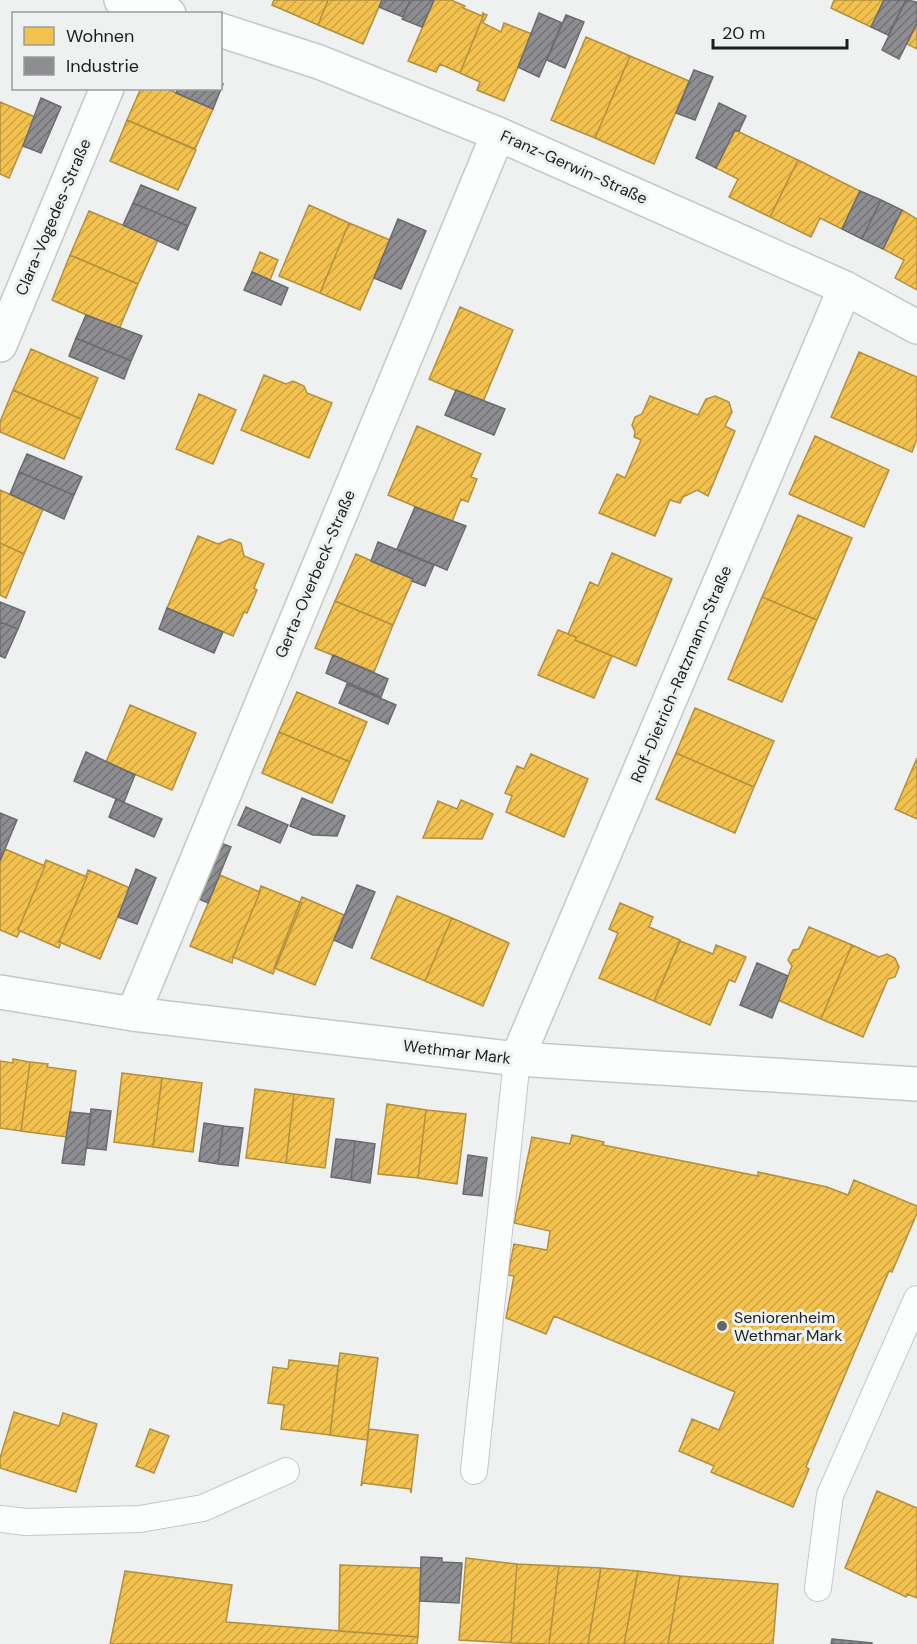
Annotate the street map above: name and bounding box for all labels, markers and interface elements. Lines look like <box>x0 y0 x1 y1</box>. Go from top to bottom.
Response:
legend <box>12 12 222 90</box>
scale bar <box>713 12 846 50</box>
text: 20 m <box>722 21 765 45</box>
text: Wohnen <box>66 24 134 48</box>
text: Industrie <box>66 54 139 78</box>
street label: Franz-Gerwin-Straße <box>497 125 651 209</box>
street label: Clara-Vogedes-Straße <box>10 135 96 299</box>
street label: Gerta-Overbeck-Straße <box>270 487 360 661</box>
street label: Rolf-Dietrich-Ratzmann-Straße <box>626 562 736 786</box>
street label: Wethmar Mark <box>402 1035 512 1069</box>
place label: Seniorenheim Wethmar Mark <box>734 1307 842 1346</box>
marker: Seniorenheim Wethmar Mark <box>715 1319 729 1333</box>

